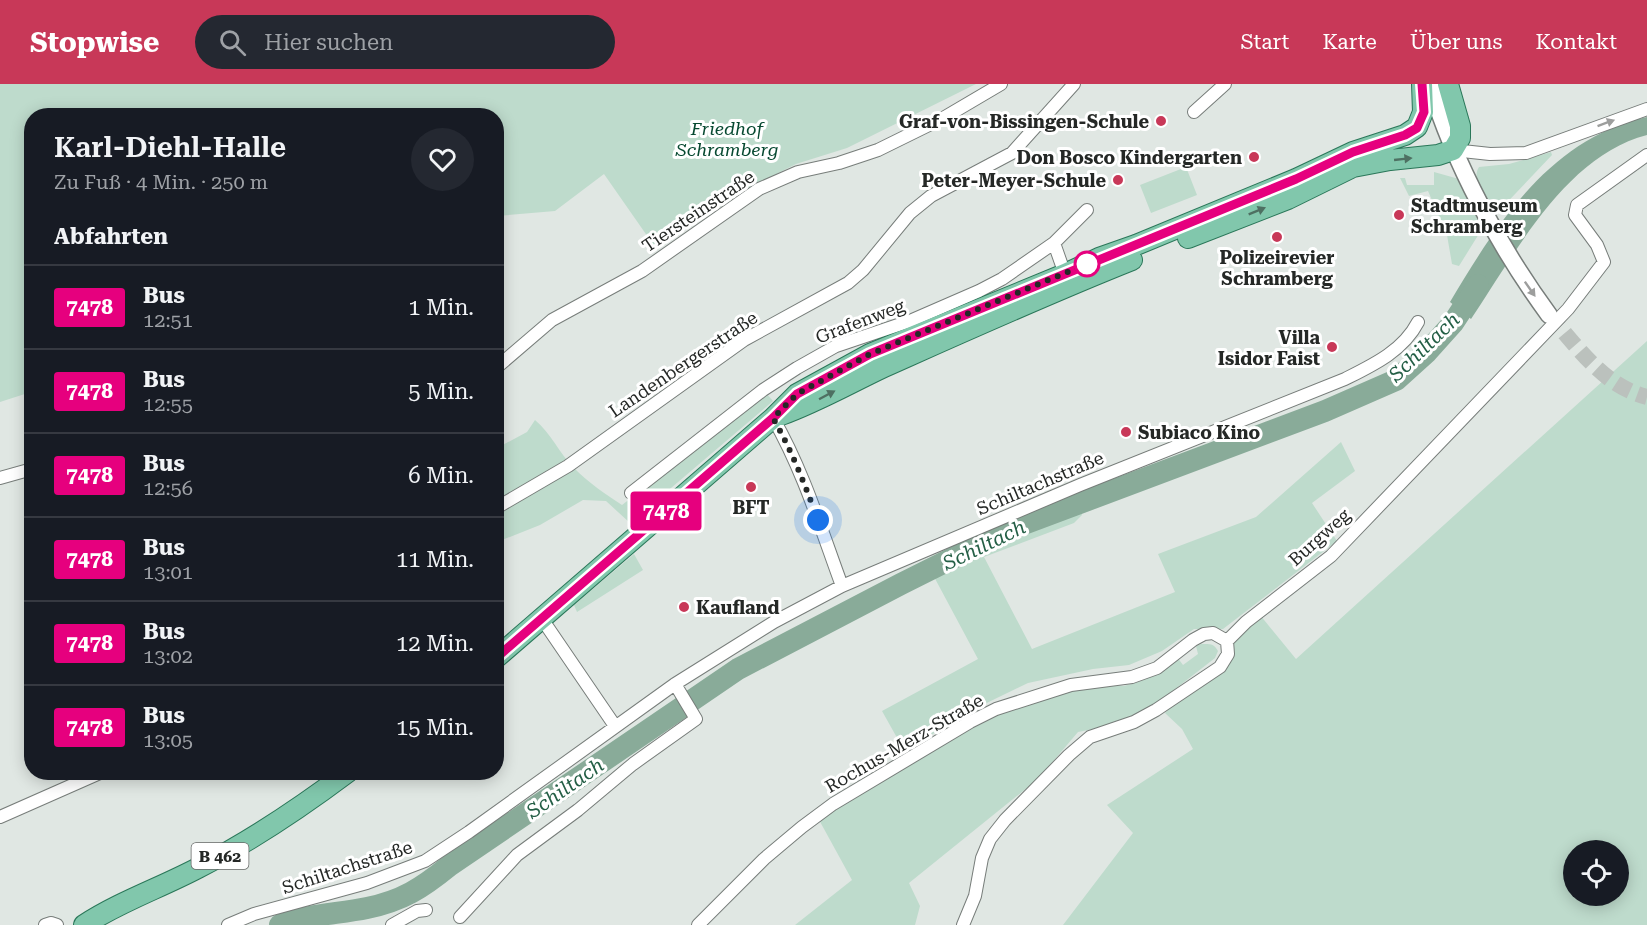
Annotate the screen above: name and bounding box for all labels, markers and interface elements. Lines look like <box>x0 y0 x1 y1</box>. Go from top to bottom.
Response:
search box <box>195 15 615 69</box>
text: Stopwise <box>30 26 159 59</box>
icon: search <box>216 26 249 59</box>
text: Hier suchen <box>264 30 393 55</box>
text: Start <box>1241 30 1289 54</box>
text: Karte <box>1322 30 1377 54</box>
text: Über uns <box>1410 30 1502 54</box>
text: Kontakt <box>1535 30 1617 54</box>
place label: Graf-von-Bissingen-Schule <box>899 111 1149 132</box>
marker: Graf-von-Bissingen-Schule <box>1154 114 1168 128</box>
park label: Friedhof Schramberg <box>675 118 778 160</box>
one-way arrow <box>1597 118 1615 128</box>
button: heart <box>411 128 474 191</box>
text: Karl-Diehl-Halle <box>54 131 286 164</box>
place label: Don Bosco Kindergarten <box>1016 147 1242 168</box>
marker: Don Bosco Kindergarten <box>1247 150 1261 164</box>
one-way arrow <box>1394 154 1413 164</box>
street label: Tiersteinstraße <box>638 166 758 256</box>
text: Zu Fuß · 4 Min. · 250 m <box>54 170 268 194</box>
place label: Peter-Meyer-Schule <box>922 170 1106 191</box>
marker: Peter-Meyer-Schule <box>1111 173 1125 187</box>
place label: Stadtmuseum Schramberg <box>1411 195 1538 237</box>
one-way arrow <box>1248 206 1266 215</box>
marker: Stadtmuseum Schramberg <box>1392 208 1406 222</box>
text: Abfahrten <box>54 224 168 249</box>
marker: Polizeirevier Schramberg <box>1270 230 1284 244</box>
place label: Polizeirevier Schramberg <box>1219 247 1335 289</box>
unlabelled marker <box>1074 251 1100 277</box>
one-way arrow <box>1524 281 1535 297</box>
text: Bus <box>143 283 185 308</box>
street label: Grafenweg <box>812 294 908 348</box>
text: 7478 <box>66 295 113 319</box>
text: 1 Min. <box>408 295 474 320</box>
street label: Landenbergerstraße <box>605 306 761 421</box>
water label: Schiltach <box>1383 307 1464 387</box>
text: 12:51 <box>143 308 193 332</box>
place label: Villa Isidor Faist <box>1218 327 1320 369</box>
marker: Villa Isidor Faist <box>1325 340 1339 354</box>
text: Bus <box>143 367 185 392</box>
text: 7478 <box>66 379 113 403</box>
text: 5 Min. <box>408 379 474 404</box>
one-way arrow <box>819 390 836 400</box>
text: 12:55 <box>143 392 193 416</box>
place label: Subiaco Kino <box>1138 422 1261 443</box>
marker: Subiaco Kino <box>1119 425 1133 439</box>
street label: Schiltachstraße <box>973 447 1107 519</box>
text: Bus <box>143 451 185 476</box>
text: 7478 <box>66 463 113 487</box>
text: 6 Min. <box>408 463 474 488</box>
text: 12:56 <box>143 476 193 500</box>
marker: BFT <box>744 480 758 494</box>
line badge: 7478 <box>624 492 708 530</box>
place label: BFT <box>732 497 770 518</box>
text: 7478 <box>642 499 690 523</box>
street label: Burgweg <box>1284 504 1355 570</box>
your location <box>803 505 833 535</box>
water label: Schiltach <box>938 515 1029 576</box>
text: Bus <box>143 535 185 560</box>
text: 7478 <box>66 547 113 571</box>
text: 11 Min. <box>396 547 474 572</box>
text: 13:01 <box>143 560 193 584</box>
place label: Kaufland <box>696 597 780 618</box>
marker: Kaufland <box>677 600 691 614</box>
text: Bus <box>143 619 185 644</box>
text: 7478 <box>66 631 113 655</box>
text: 12 Min. <box>396 631 474 656</box>
text: 13:02 <box>143 644 193 668</box>
street label: Rochus-Merz-Straße <box>821 689 987 797</box>
text: Bus <box>143 703 185 728</box>
text: 7478 <box>66 715 113 739</box>
text: 15 Min. <box>396 715 474 740</box>
text: 13:05 <box>143 728 193 752</box>
water label: Schiltach <box>521 753 608 824</box>
street label: Schiltachstraße <box>279 836 415 898</box>
map controls <box>1563 840 1629 906</box>
button: locate <box>1563 840 1629 906</box>
road number: B 462 <box>192 843 248 869</box>

